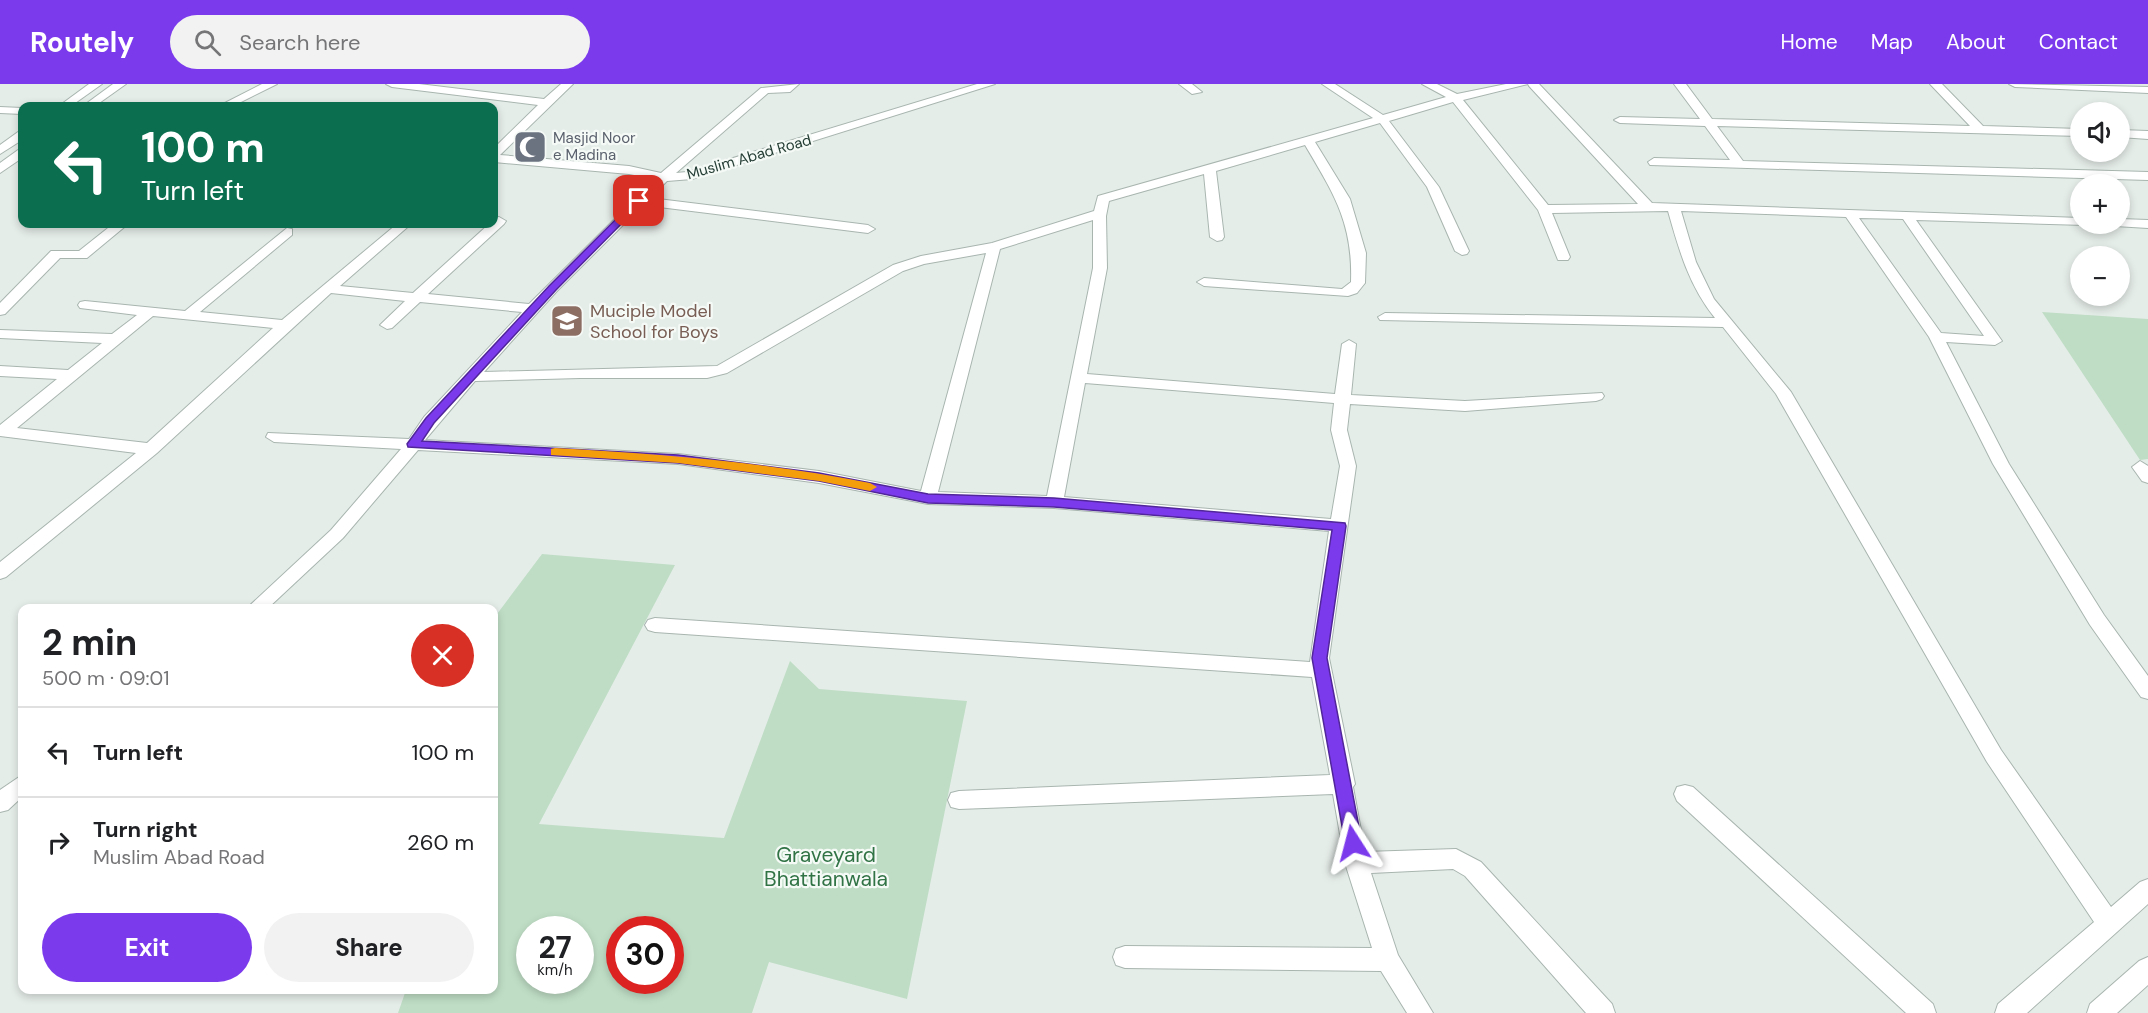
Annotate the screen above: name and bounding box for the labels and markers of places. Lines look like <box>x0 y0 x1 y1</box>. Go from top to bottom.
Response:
place label: Masjid Noor e Madina <box>553 128 636 165</box>
mosque icon: Masjid Noor e Madina <box>512 129 548 165</box>
pin <box>613 175 664 226</box>
place label: Muciple Model School for Boys <box>590 299 718 344</box>
school or university icon: Muciple Model School for Boys <box>549 303 585 339</box>

